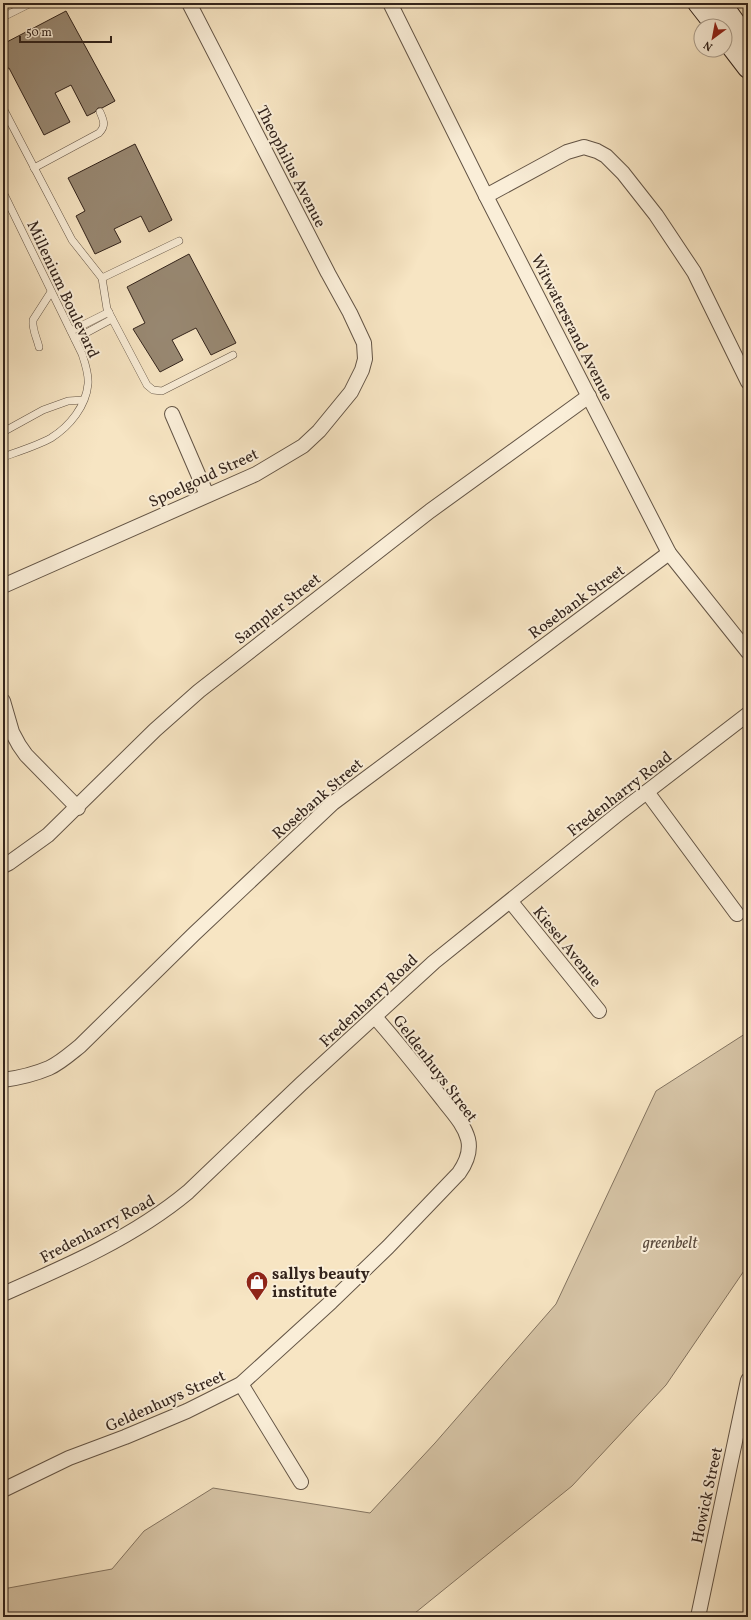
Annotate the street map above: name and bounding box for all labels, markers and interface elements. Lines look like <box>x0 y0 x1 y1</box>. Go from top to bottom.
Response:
scale bar <box>20 18 111 44</box>
north arrow <box>693 18 733 58</box>
text: 50 m <box>26 25 52 41</box>
text: N <box>701 37 716 54</box>
street label: Theophilus Avenue <box>250 102 330 232</box>
street label: Millenium Boulevard <box>21 217 104 362</box>
street label: Witwatersrand Avenue <box>525 251 618 405</box>
street label: Spoelgoud Street <box>145 444 263 514</box>
street label: Rosebank Street <box>525 560 630 645</box>
street label: Sampler Street <box>230 569 326 650</box>
street label: Fredenharry Road <box>563 747 677 842</box>
street label: Rosebank Street <box>268 754 369 845</box>
street label: Kiesel Avenue <box>527 902 606 992</box>
street label: Fredenharry Road <box>315 950 423 1053</box>
street label: Geldenhuys Street <box>387 1011 482 1128</box>
street label: Fredenharry Road <box>37 1190 159 1269</box>
park label: greenbelt <box>642 1233 698 1255</box>
place label: sallys beauty institute <box>272 1264 370 1304</box>
shop icon: sallys beauty institute <box>244 1269 270 1302</box>
street label: Geldenhuys Street <box>102 1365 230 1438</box>
street label: Howick Street <box>687 1445 729 1546</box>

